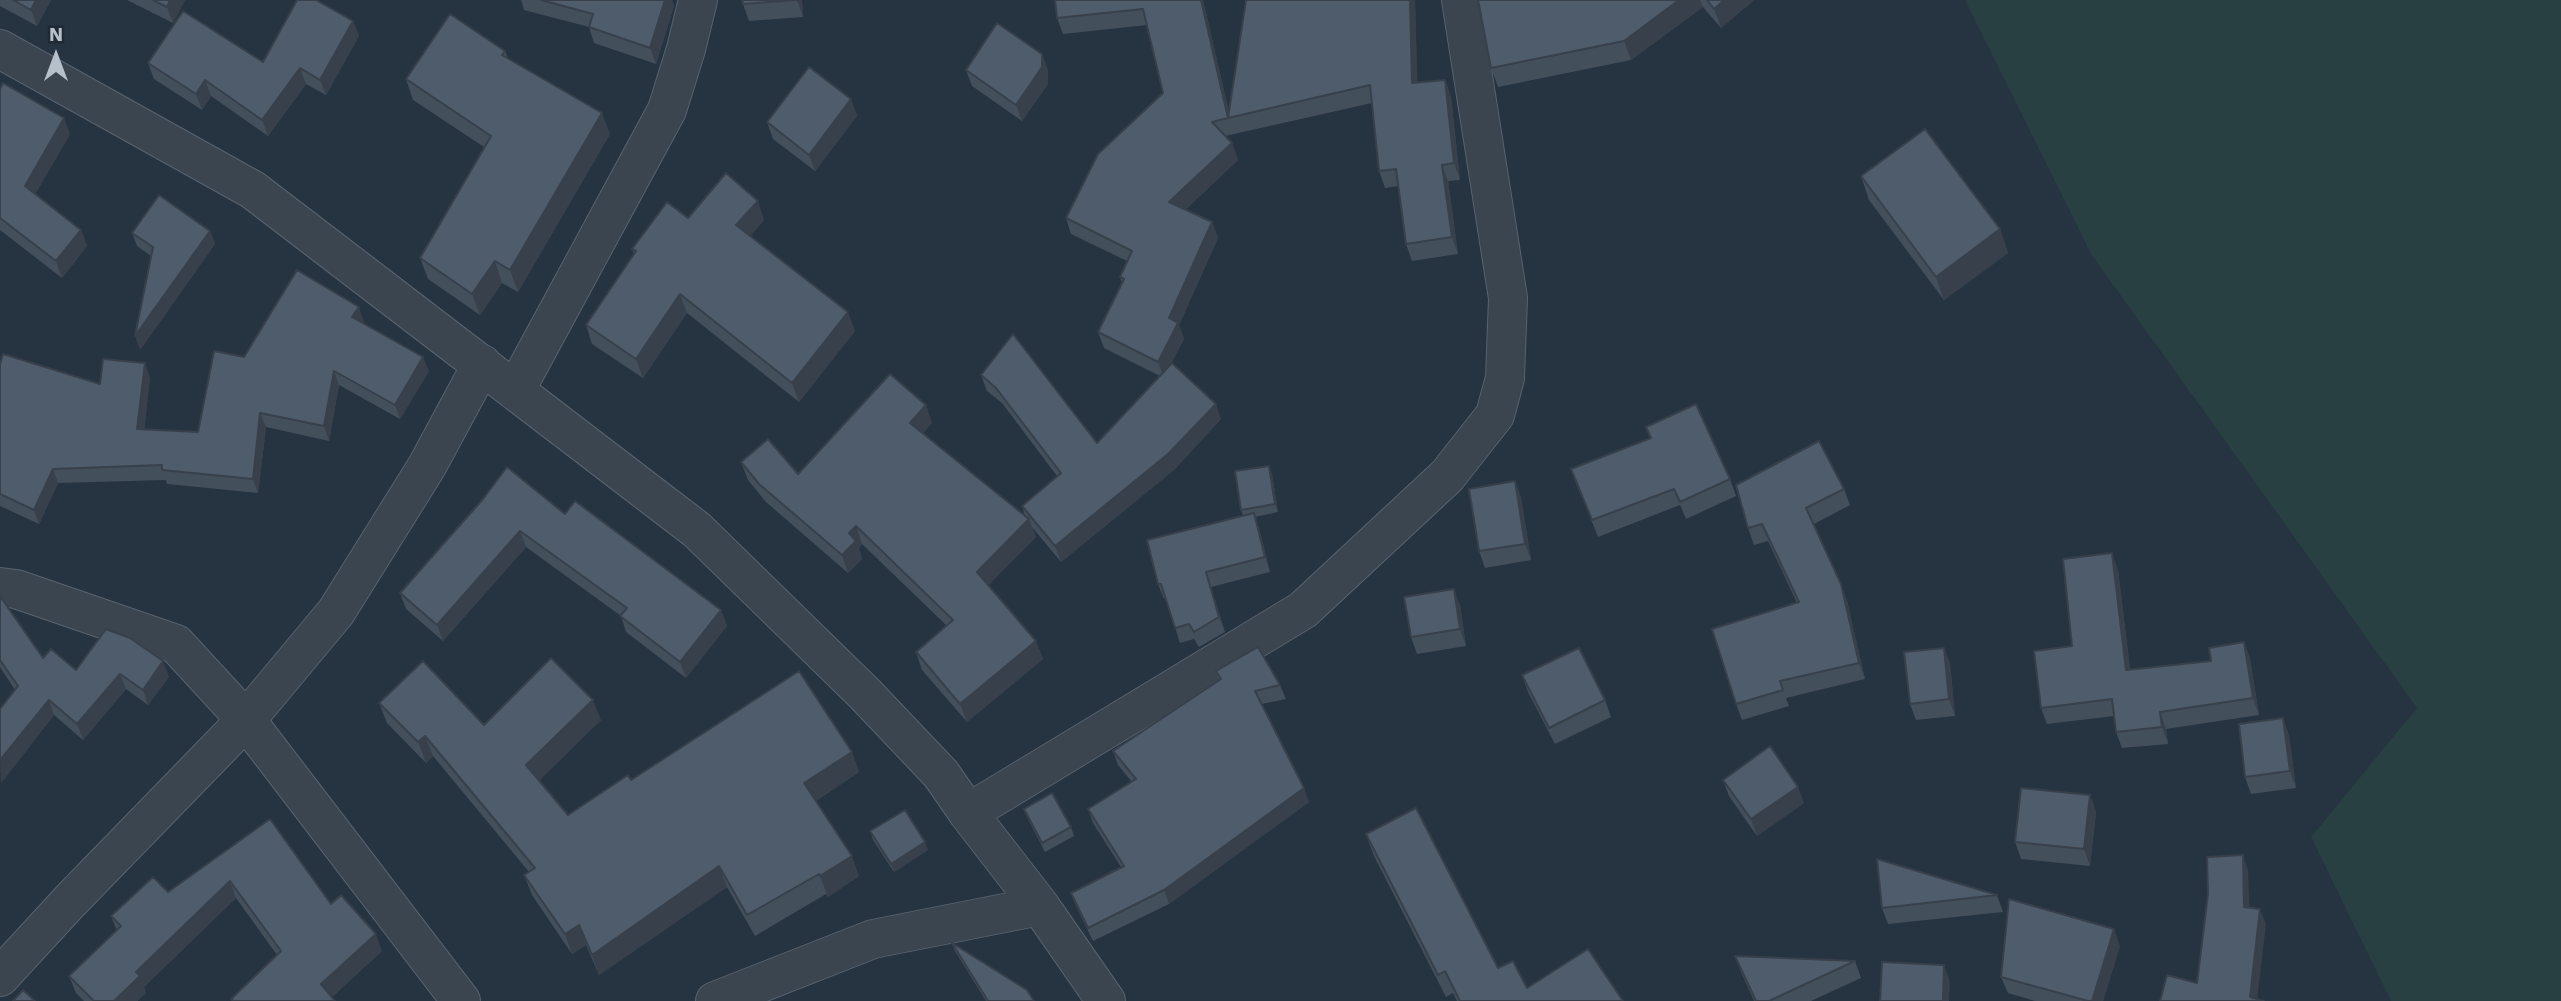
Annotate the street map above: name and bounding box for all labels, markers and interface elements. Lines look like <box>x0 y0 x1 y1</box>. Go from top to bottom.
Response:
north arrow <box>21 21 91 91</box>
text: N <box>49 23 63 46</box>

